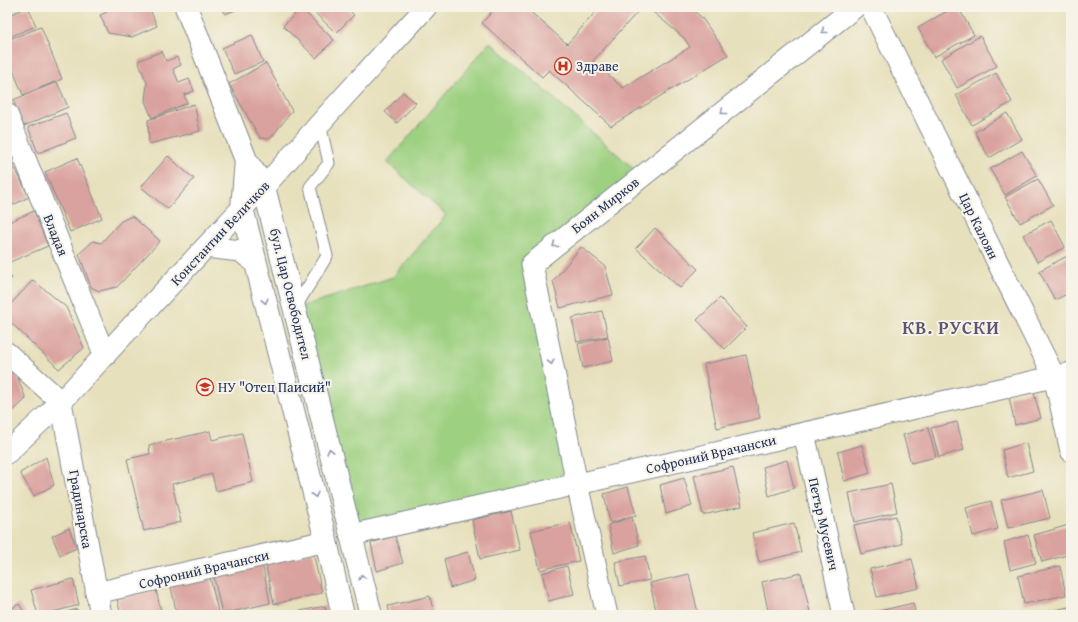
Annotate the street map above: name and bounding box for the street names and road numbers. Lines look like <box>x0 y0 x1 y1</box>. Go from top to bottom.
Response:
street label: Боян Мирков <box>567 172 643 238</box>
street label: Константин Величков <box>166 176 274 290</box>
street label: Цар Калоян <box>954 189 1004 263</box>
street label: Владая <box>39 211 73 259</box>
street label: бул. Цар Освободител <box>265 226 317 362</box>
street label: Софроний Врачански <box>644 429 778 479</box>
street label: Градинарска <box>64 468 98 550</box>
street label: Петър Мусевич <box>804 476 845 573</box>
street label: Софроний Врачански <box>137 544 271 594</box>

